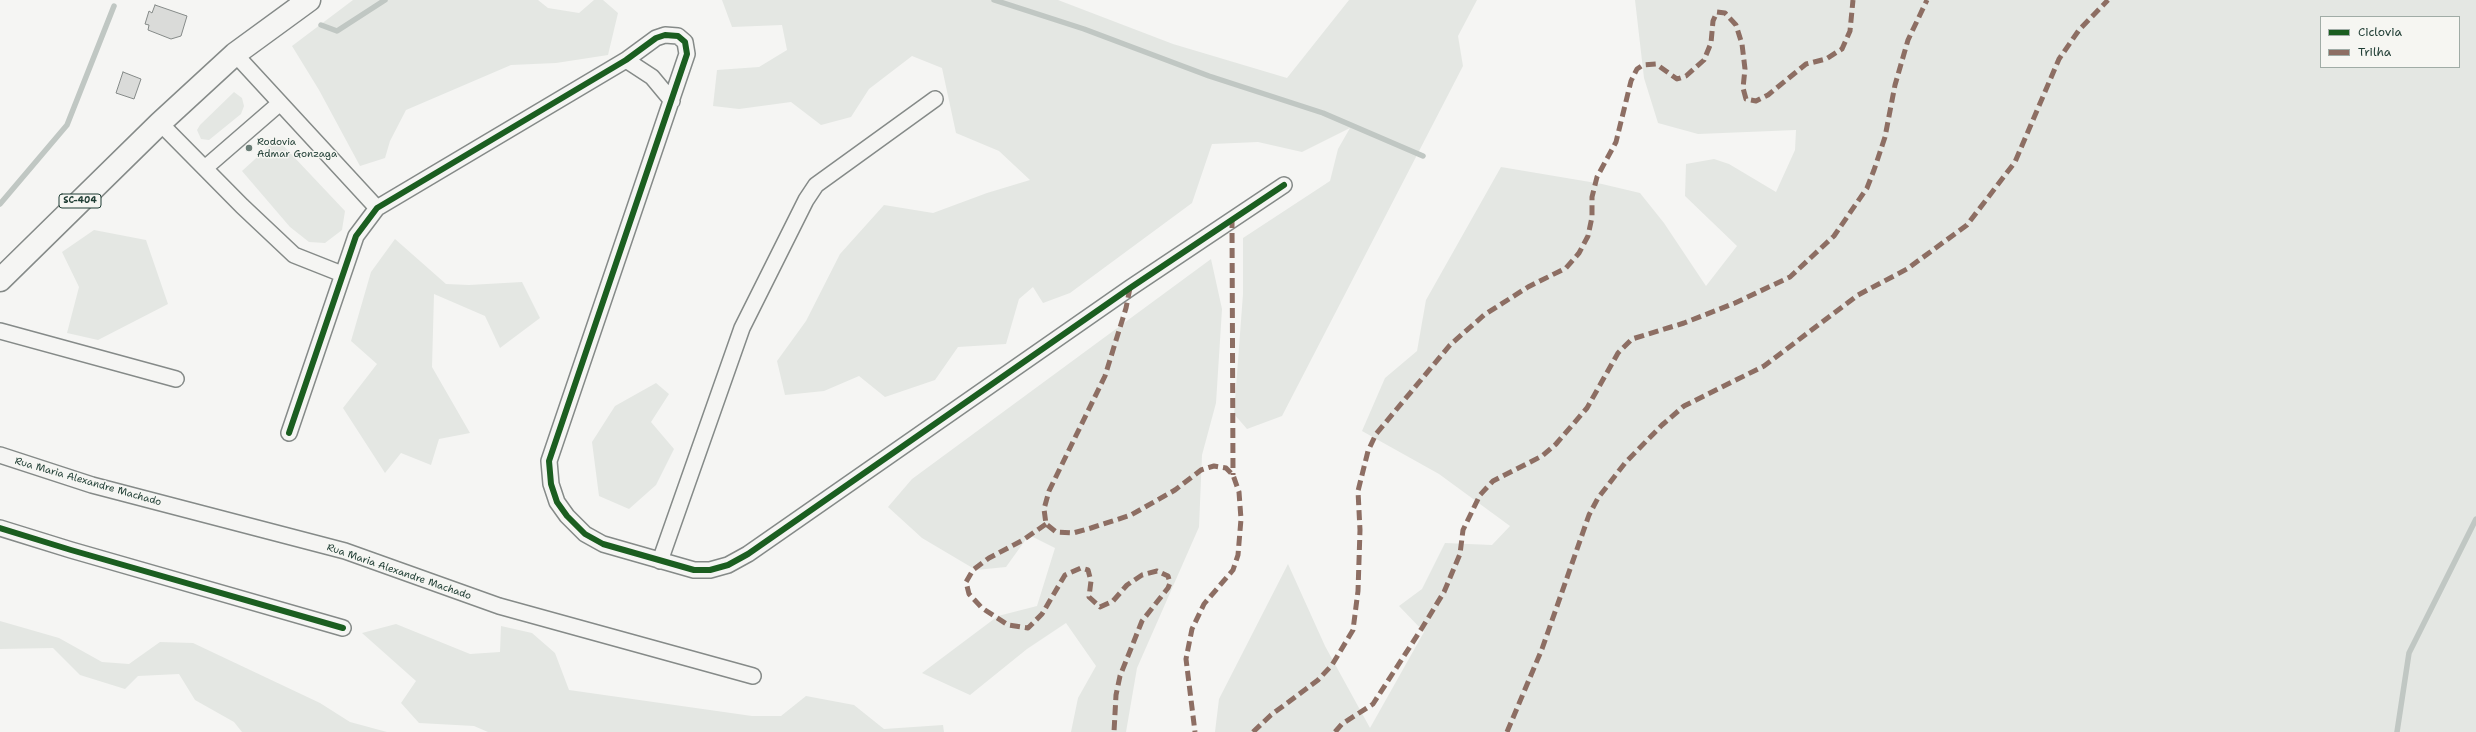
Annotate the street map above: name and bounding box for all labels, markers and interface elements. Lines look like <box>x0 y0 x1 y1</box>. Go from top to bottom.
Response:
legend <box>2320 16 2460 68</box>
text: Ciclovia <box>2358 24 2402 40</box>
text: Trilha <box>2358 44 2391 60</box>
place label: Rodovia Admar Gonzaga <box>257 136 337 160</box>
marker: Rodovia Admar Gonzaga <box>244 143 254 153</box>
road number: SC-404 <box>59 194 101 208</box>
street label: Rua Maria Alexandre Machado <box>13 455 163 509</box>
street label: Rua Maria Alexandre Machado <box>325 542 473 602</box>

